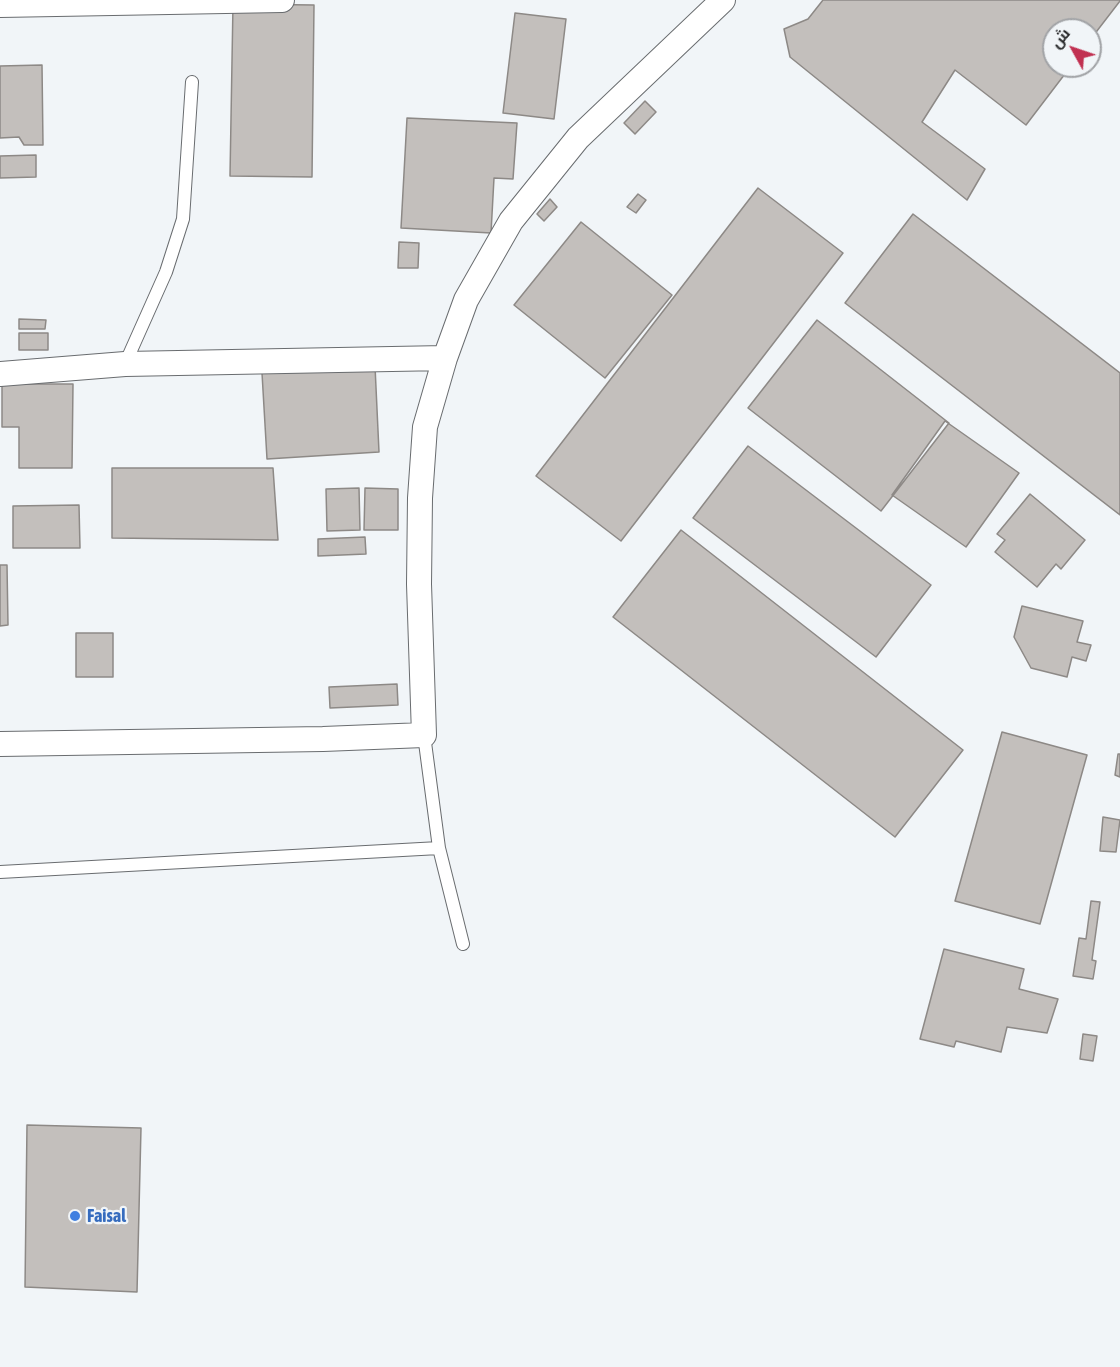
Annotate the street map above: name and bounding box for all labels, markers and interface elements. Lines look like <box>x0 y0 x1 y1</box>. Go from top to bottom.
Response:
north arrow <box>1042 18 1102 78</box>
text: ش <box>1046 24 1073 51</box>
place label: Faisal <box>87 1205 126 1227</box>
marker: Faisal <box>68 1209 82 1223</box>

